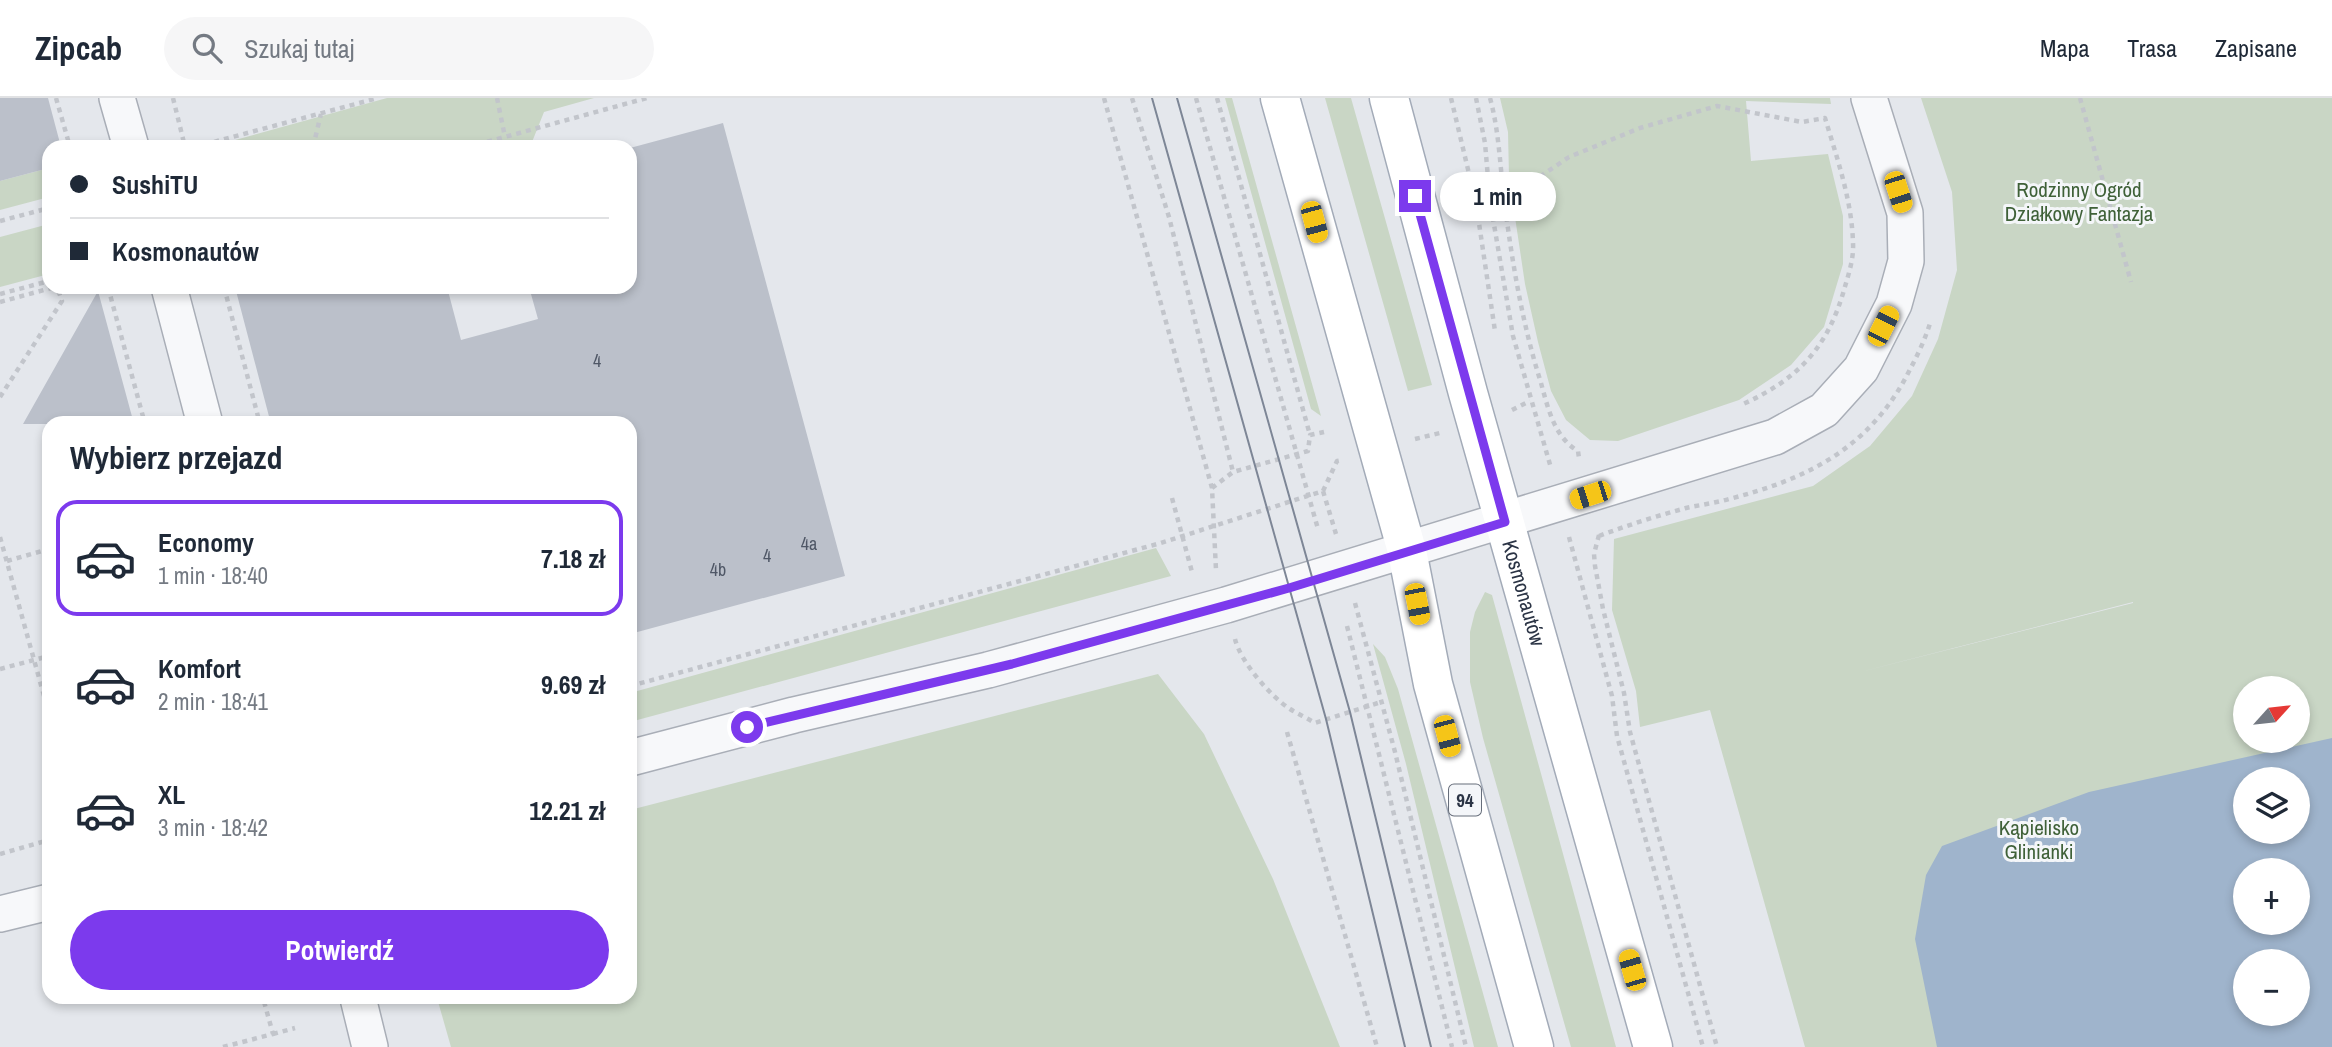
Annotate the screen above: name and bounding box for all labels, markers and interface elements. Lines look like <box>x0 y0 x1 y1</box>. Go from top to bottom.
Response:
search box <box>164 17 654 80</box>
text: Zipcab <box>35 26 122 70</box>
icon: search <box>188 29 226 67</box>
text: Szukaj tutaj <box>244 31 354 66</box>
text: Mapa <box>2040 32 2089 64</box>
text: Trasa <box>2127 32 2177 64</box>
text: Zapisane <box>2215 32 2297 64</box>
text: SushiTU <box>112 167 198 202</box>
car <box>1882 169 1915 215</box>
callout: 1 min <box>1440 172 1555 220</box>
park label: Rodzinny Ogród Działkowy Fantazja <box>2005 175 2154 228</box>
route end <box>1399 180 1431 212</box>
text: 1 min <box>1473 181 1523 212</box>
car <box>1299 199 1330 245</box>
text: Kosmonautów <box>112 234 259 269</box>
car <box>1865 303 1902 349</box>
house number: 4 <box>593 348 601 373</box>
text: Wybierz przejazd <box>70 436 282 479</box>
car <box>1567 479 1614 511</box>
text: Economy <box>158 525 254 560</box>
icon: car <box>74 527 137 590</box>
house number: 4a <box>801 531 817 556</box>
street label: Kosmonautów <box>1496 536 1553 650</box>
text: 7.18 zł <box>541 541 605 576</box>
house number: 4 <box>763 543 771 568</box>
house number: 4b <box>710 557 726 582</box>
text: 1 min · 18:40 <box>158 560 268 591</box>
car <box>1403 581 1432 627</box>
text: Komfort <box>158 651 241 686</box>
icon: car <box>74 653 137 716</box>
text: 9.69 zł <box>541 667 605 702</box>
north arrow <box>2233 676 2310 752</box>
map controls <box>2233 676 2310 1026</box>
text: 2 min · 18:41 <box>158 686 268 717</box>
route start <box>731 711 763 743</box>
car <box>1432 713 1463 759</box>
button: layers <box>2233 767 2310 844</box>
text: XL <box>158 777 185 812</box>
icon: car <box>74 779 137 842</box>
road number: 94 <box>1449 785 1481 816</box>
text: 12.21 zł <box>529 793 605 828</box>
text: 3 min · 18:42 <box>158 812 268 843</box>
park label: Kąpielisko Glinianki <box>1999 813 2079 866</box>
button: + <box>2233 858 2310 935</box>
button: Potwierdź <box>70 910 609 990</box>
car <box>1617 947 1648 993</box>
button: − <box>2233 949 2310 1026</box>

